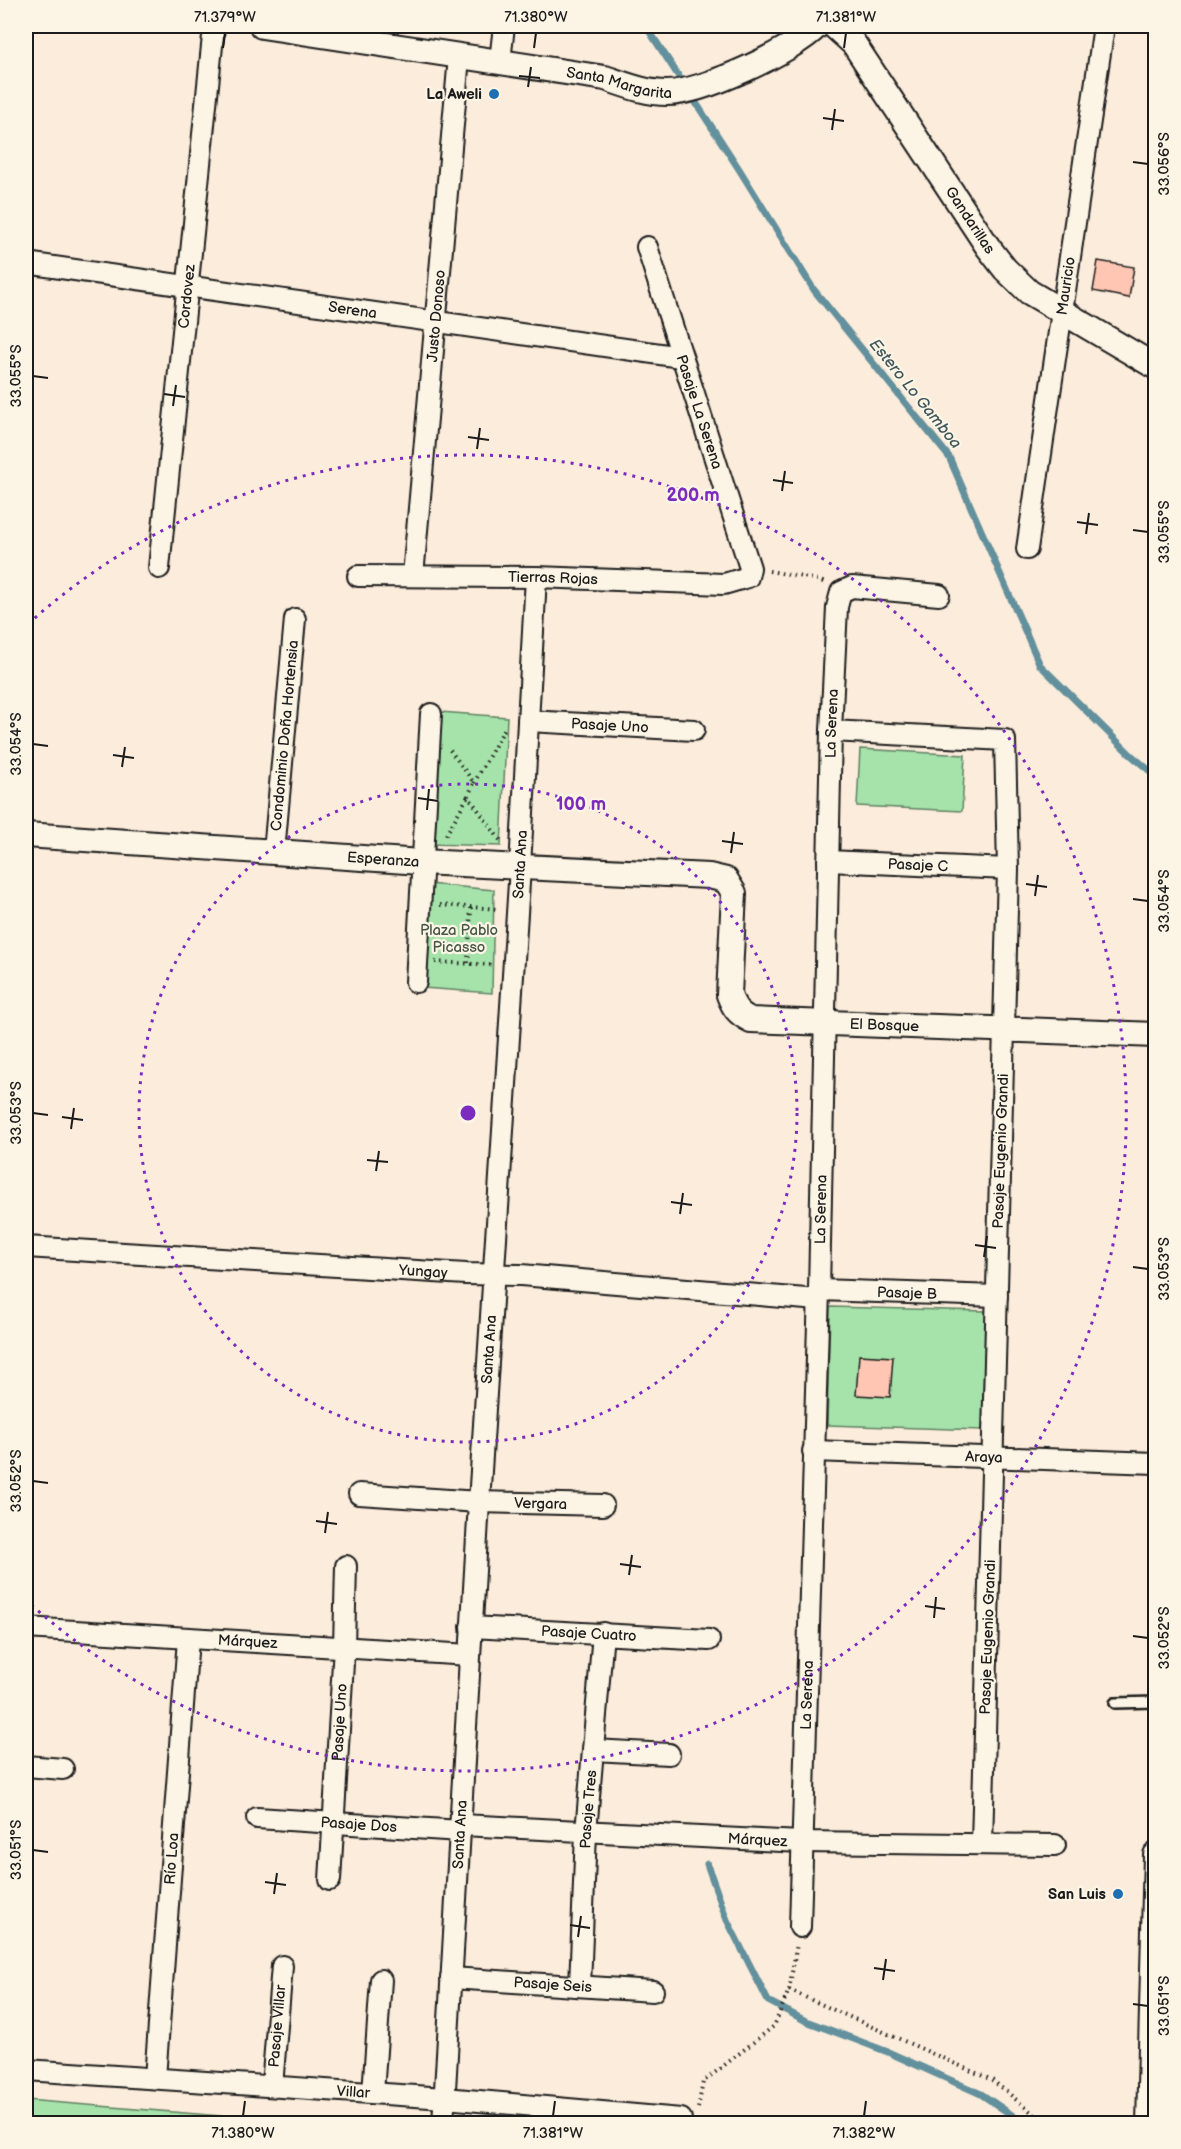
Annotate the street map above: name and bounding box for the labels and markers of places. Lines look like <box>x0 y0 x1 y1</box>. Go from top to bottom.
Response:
place label: La Aweli <box>426 85 482 104</box>
marker: La Aweli <box>487 87 501 101</box>
centre of rings <box>458 1103 478 1123</box>
place label: San Luis <box>1048 1885 1106 1904</box>
marker: San Luis <box>1111 1887 1125 1901</box>

